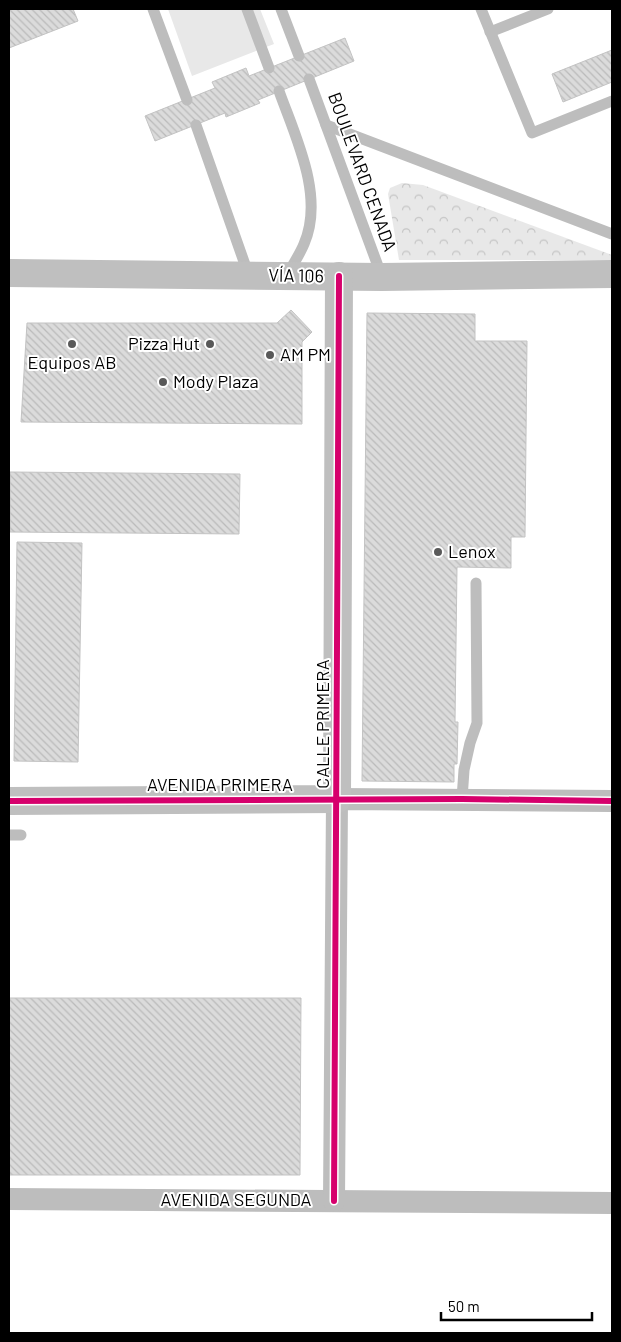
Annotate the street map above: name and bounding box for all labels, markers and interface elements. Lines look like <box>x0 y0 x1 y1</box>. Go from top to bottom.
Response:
street label: BOULEVARD CENADA <box>324 89 402 254</box>
street label: VÍA 106 <box>268 264 324 286</box>
place label: Pizza Hut <box>128 332 200 354</box>
marker: Equipos AB <box>66 338 78 350</box>
marker: Pizza Hut <box>204 338 216 350</box>
place label: AM PM <box>280 343 331 365</box>
marker: AM PM <box>264 349 276 361</box>
place label: Equipos AB <box>27 351 117 373</box>
place label: Mody Plaza <box>173 370 259 392</box>
marker: Mody Plaza <box>157 376 169 388</box>
place label: Lenox <box>448 540 496 562</box>
marker: Lenox <box>432 546 444 558</box>
street label: CALLE PRIMERA <box>311 659 333 789</box>
street label: AVENIDA PRIMERA <box>147 773 293 795</box>
street label: AVENIDA SEGUNDA <box>160 1188 312 1210</box>
scale bar <box>441 1290 592 1322</box>
text: 50 m <box>448 1297 480 1315</box>

